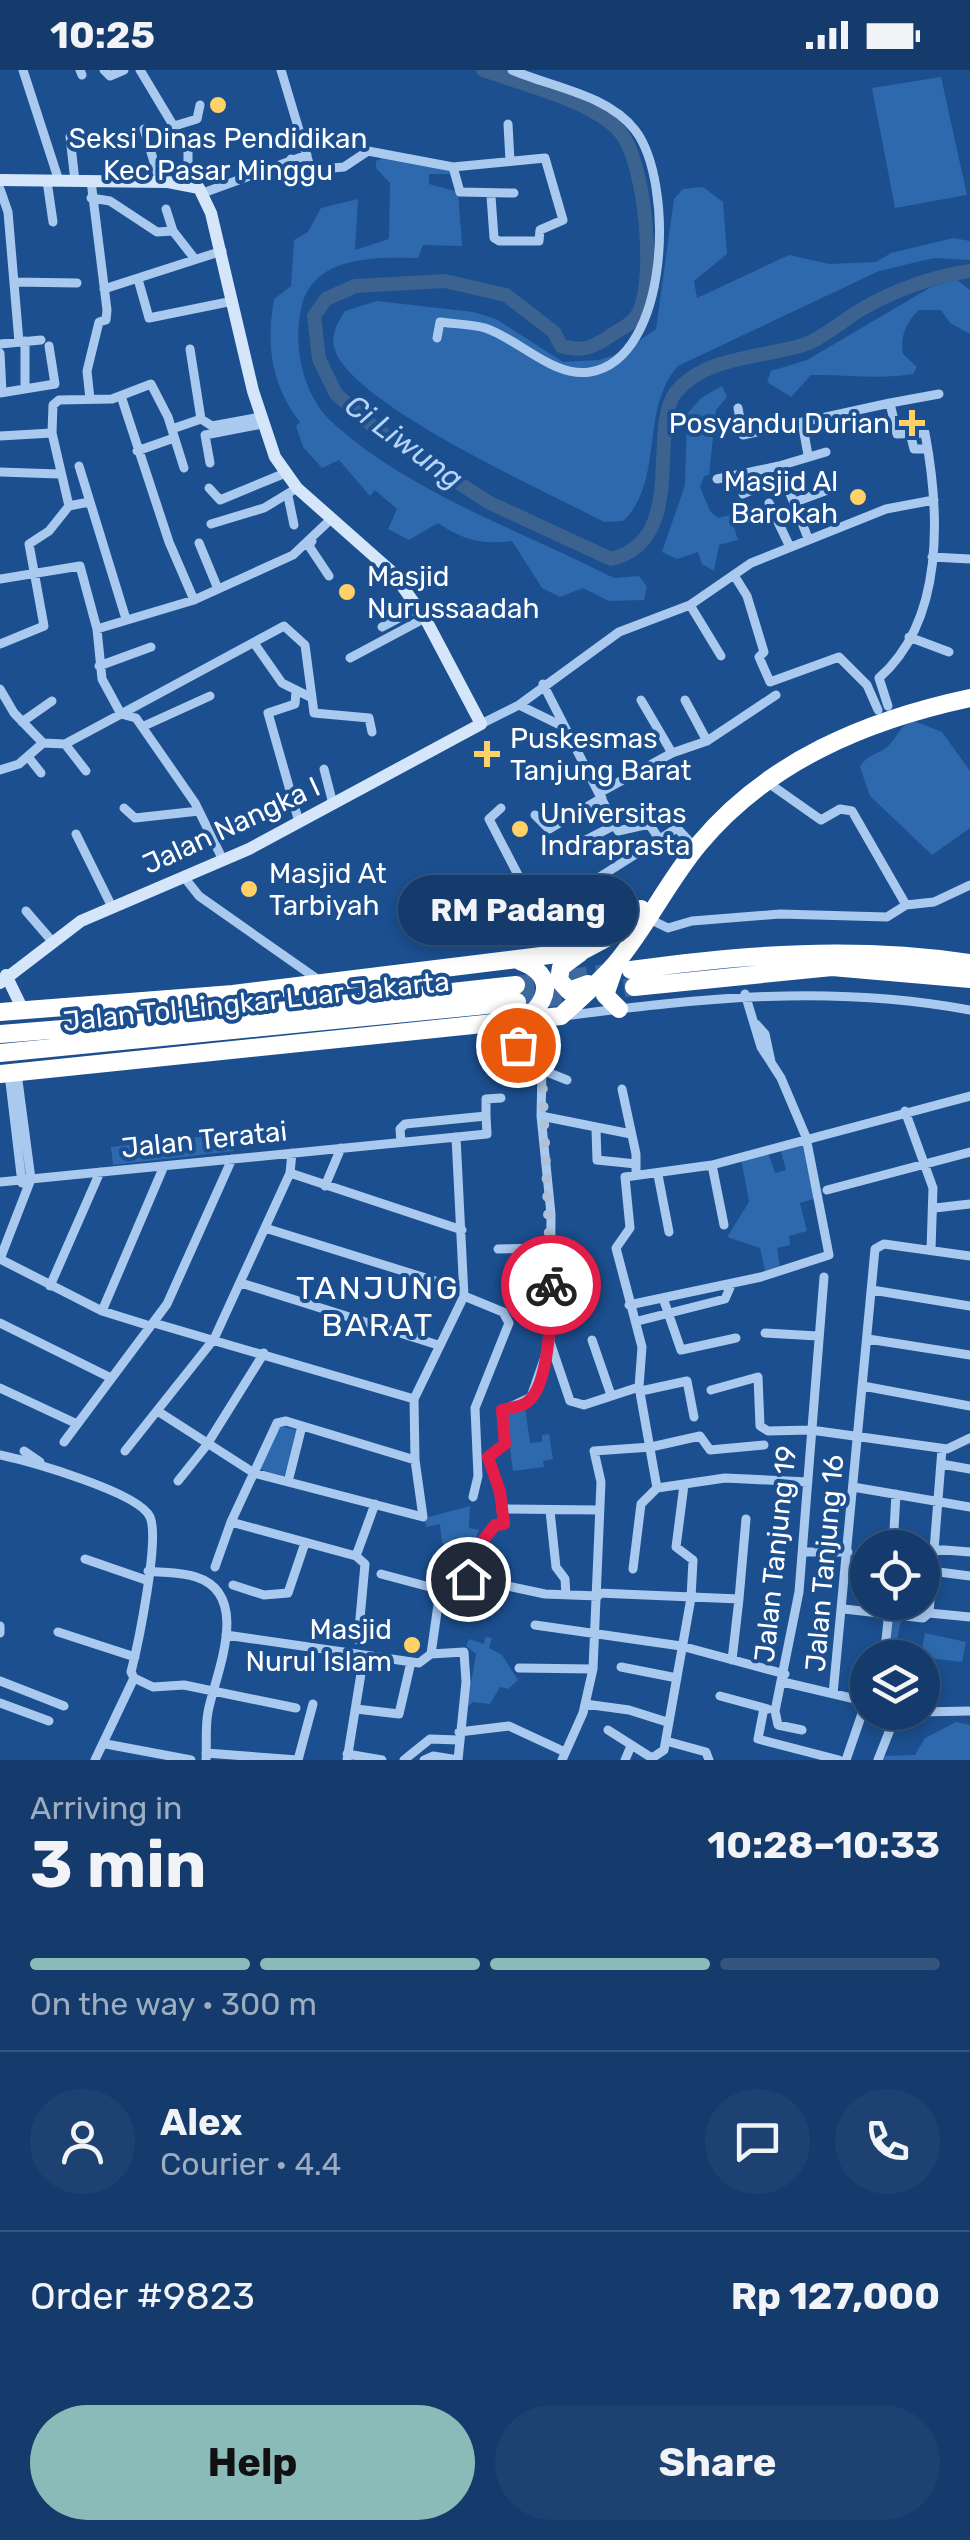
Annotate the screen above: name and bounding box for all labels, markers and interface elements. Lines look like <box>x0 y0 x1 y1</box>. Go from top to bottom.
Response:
text: 10:25 <box>50 12 155 58</box>
marker: Seksi Dinas Pendidikan Kec Pasar Minggu <box>207 94 229 116</box>
place label: Seksi Dinas Pendidikan Kec Pasar Minggu <box>69 122 367 187</box>
water label: Ci Liwung <box>338 387 470 497</box>
place label: Posyandu Durian <box>669 407 890 440</box>
marker: Posyandu Durian <box>899 410 925 436</box>
place label: Masjid Al Barokah <box>724 465 838 530</box>
marker: Masjid Al Barokah <box>847 486 869 508</box>
place label: Masjid Nurussaadah <box>367 560 539 625</box>
marker: Masjid Nurussaadah <box>336 581 358 603</box>
place label: Puskesmas Tanjung Barat <box>510 722 691 787</box>
marker: Puskesmas Tanjung Barat <box>474 741 500 767</box>
street label: Jalan Nangka I <box>137 770 325 881</box>
place label: Universitas Indraprasta <box>540 797 690 862</box>
marker: Universitas Indraprasta <box>509 818 531 840</box>
place label: Masjid At Tarbiyah <box>269 857 387 922</box>
callout: RM Padang <box>398 875 638 945</box>
marker: Masjid At Tarbiyah <box>238 878 260 900</box>
text: RM Padang <box>430 891 606 929</box>
street label: Jalan Tol Lingkar Luar Jakarta <box>61 965 451 1038</box>
pin <box>476 1003 561 1088</box>
icon: bag <box>491 1018 546 1073</box>
street label: Jalan Teratai <box>119 1114 289 1165</box>
courier <box>501 1235 601 1335</box>
icon: bike <box>524 1258 579 1313</box>
district label: TANJUNG BARAT <box>296 1269 460 1344</box>
street label: Jalan Tanjung 19 <box>748 1444 803 1664</box>
street label: Jalan Tanjung 16 <box>799 1453 850 1673</box>
map controls <box>850 1530 940 1730</box>
button: locate <box>850 1530 940 1620</box>
pin <box>426 1537 511 1622</box>
icon: home <box>441 1552 496 1607</box>
place label: Masjid Nurul Islam <box>245 1613 392 1678</box>
marker: Masjid Nurul Islam <box>401 1634 423 1656</box>
button: layers <box>850 1640 940 1730</box>
text: Arriving in <box>30 1789 182 1827</box>
text: 10:28–10:33 <box>707 1822 940 1868</box>
text: 3 min <box>30 1826 207 1903</box>
text: On the way · 300 m <box>30 1985 317 2023</box>
button: person <box>30 2089 135 2194</box>
button: chat <box>705 2089 810 2194</box>
button: phone <box>835 2089 940 2194</box>
text: Alex <box>160 2099 242 2145</box>
text: Courier · 4.4 <box>160 2145 341 2183</box>
text: Order #9823 <box>30 2273 255 2319</box>
text: Rp 127,000 <box>731 2273 940 2319</box>
button: Help <box>30 2405 475 2520</box>
button: Share <box>495 2405 940 2520</box>

